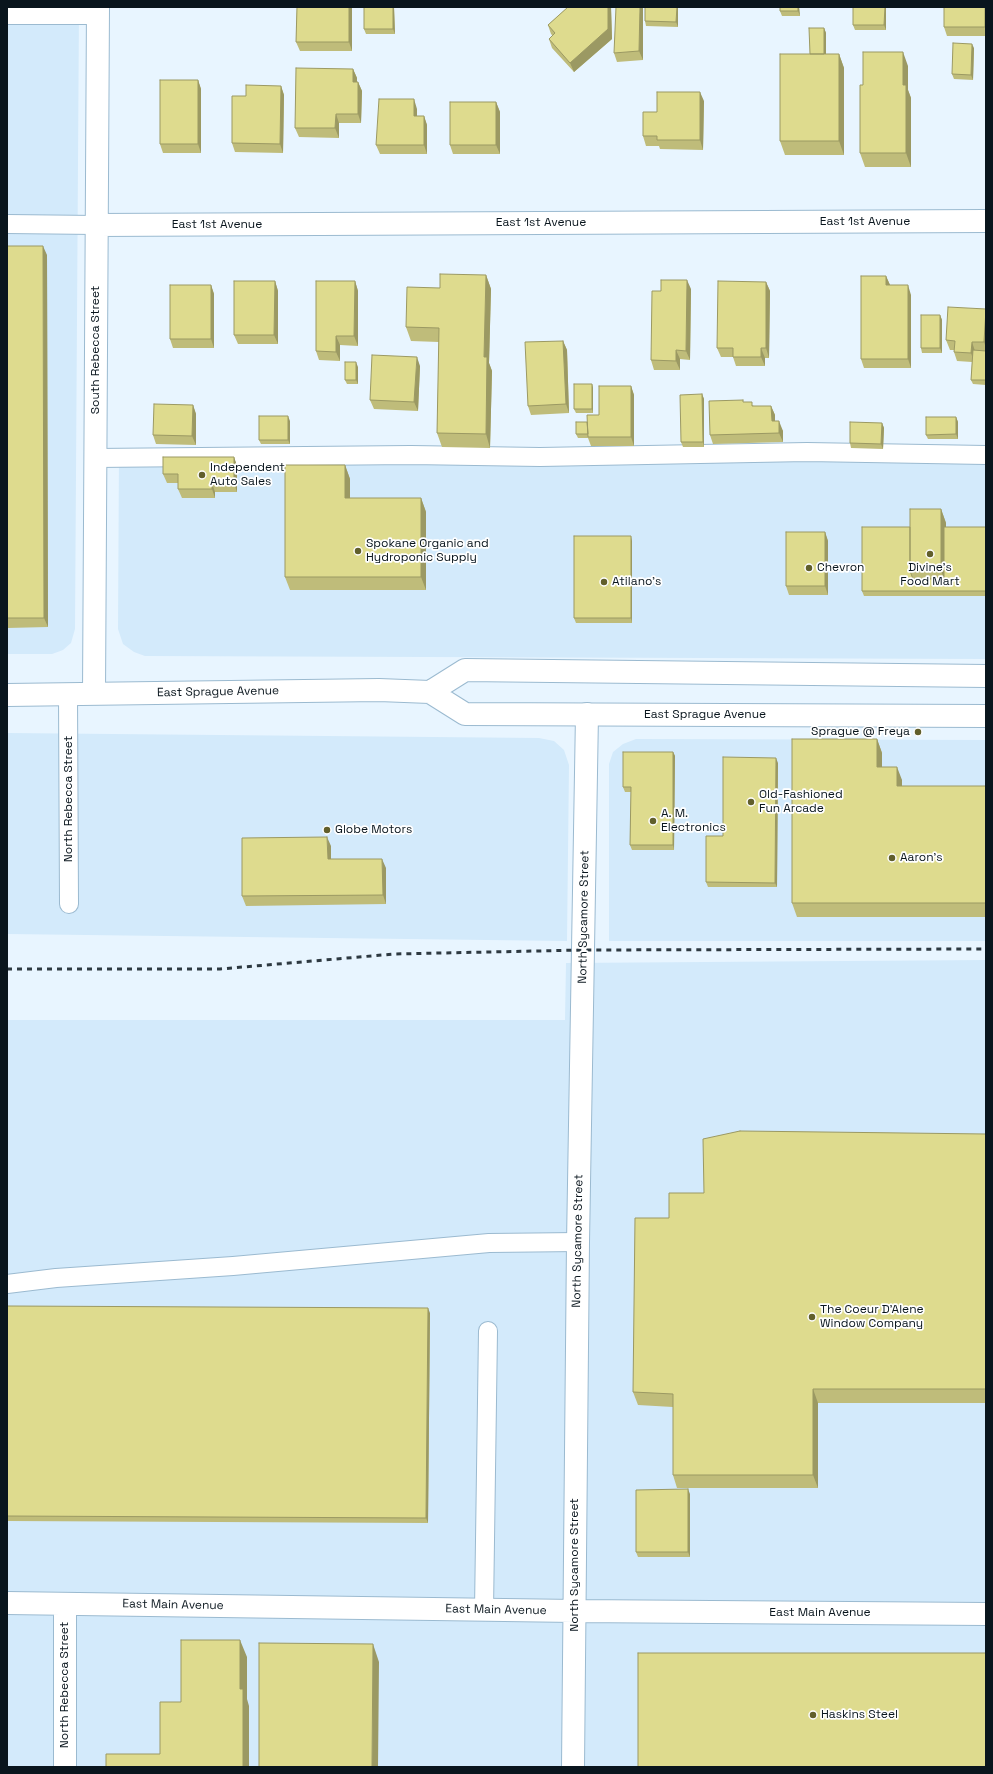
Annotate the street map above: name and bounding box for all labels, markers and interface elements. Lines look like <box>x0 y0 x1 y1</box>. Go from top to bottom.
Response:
street label: East 1st Avenue <box>820 215 910 229</box>
street label: East 1st Avenue <box>496 216 586 230</box>
street label: East 1st Avenue <box>172 218 262 232</box>
street label: South Rebecca Street <box>89 286 103 414</box>
place label: Independent Auto Sales <box>210 461 285 489</box>
marker: Independent Auto Sales <box>197 470 207 480</box>
place label: Spokane Organic and Hydroponic Supply <box>366 537 489 565</box>
marker: Spokane Organic and Hydroponic Supply <box>353 546 363 556</box>
marker: Divine's Food Mart <box>925 549 935 559</box>
place label: Chevron <box>817 561 864 575</box>
place label: Divine's Food Mart <box>900 561 960 589</box>
marker: Chevron <box>804 563 814 573</box>
place label: Atilano's <box>612 575 661 589</box>
marker: Atilano's <box>599 577 609 587</box>
street label: East Sprague Avenue <box>157 684 279 700</box>
street label: East Sprague Avenue <box>644 708 766 722</box>
place label: Sprague @ Freya <box>811 725 910 739</box>
marker: Sprague @ Freya <box>913 727 923 737</box>
street label: North Rebecca Street <box>62 736 76 862</box>
place label: Old-Fashioned Fun Arcade <box>759 788 843 816</box>
marker: Old-Fashioned Fun Arcade <box>746 797 756 807</box>
place label: A. M. Electronics <box>661 807 726 835</box>
marker: A. M. Electronics <box>648 816 658 826</box>
place label: Globe Motors <box>335 823 412 837</box>
marker: Globe Motors <box>322 825 332 835</box>
street label: North Sycamore Street <box>576 850 592 984</box>
place label: Aaron's <box>900 851 942 865</box>
marker: Aaron's <box>887 853 897 863</box>
street label: North Sycamore Street <box>570 1174 586 1308</box>
place label: The Coeur D'Alene Window Company <box>820 1303 924 1331</box>
marker: The Coeur D'Alene Window Company <box>807 1312 817 1322</box>
street label: North Sycamore Street <box>568 1498 582 1632</box>
street label: East Main Avenue <box>122 1597 224 1613</box>
street label: East Main Avenue <box>445 1602 547 1618</box>
street label: East Main Avenue <box>769 1606 871 1620</box>
street label: North Rebecca Street <box>58 1622 72 1748</box>
place label: Haskins Steel <box>821 1708 898 1722</box>
marker: Haskins Steel <box>808 1710 818 1720</box>

